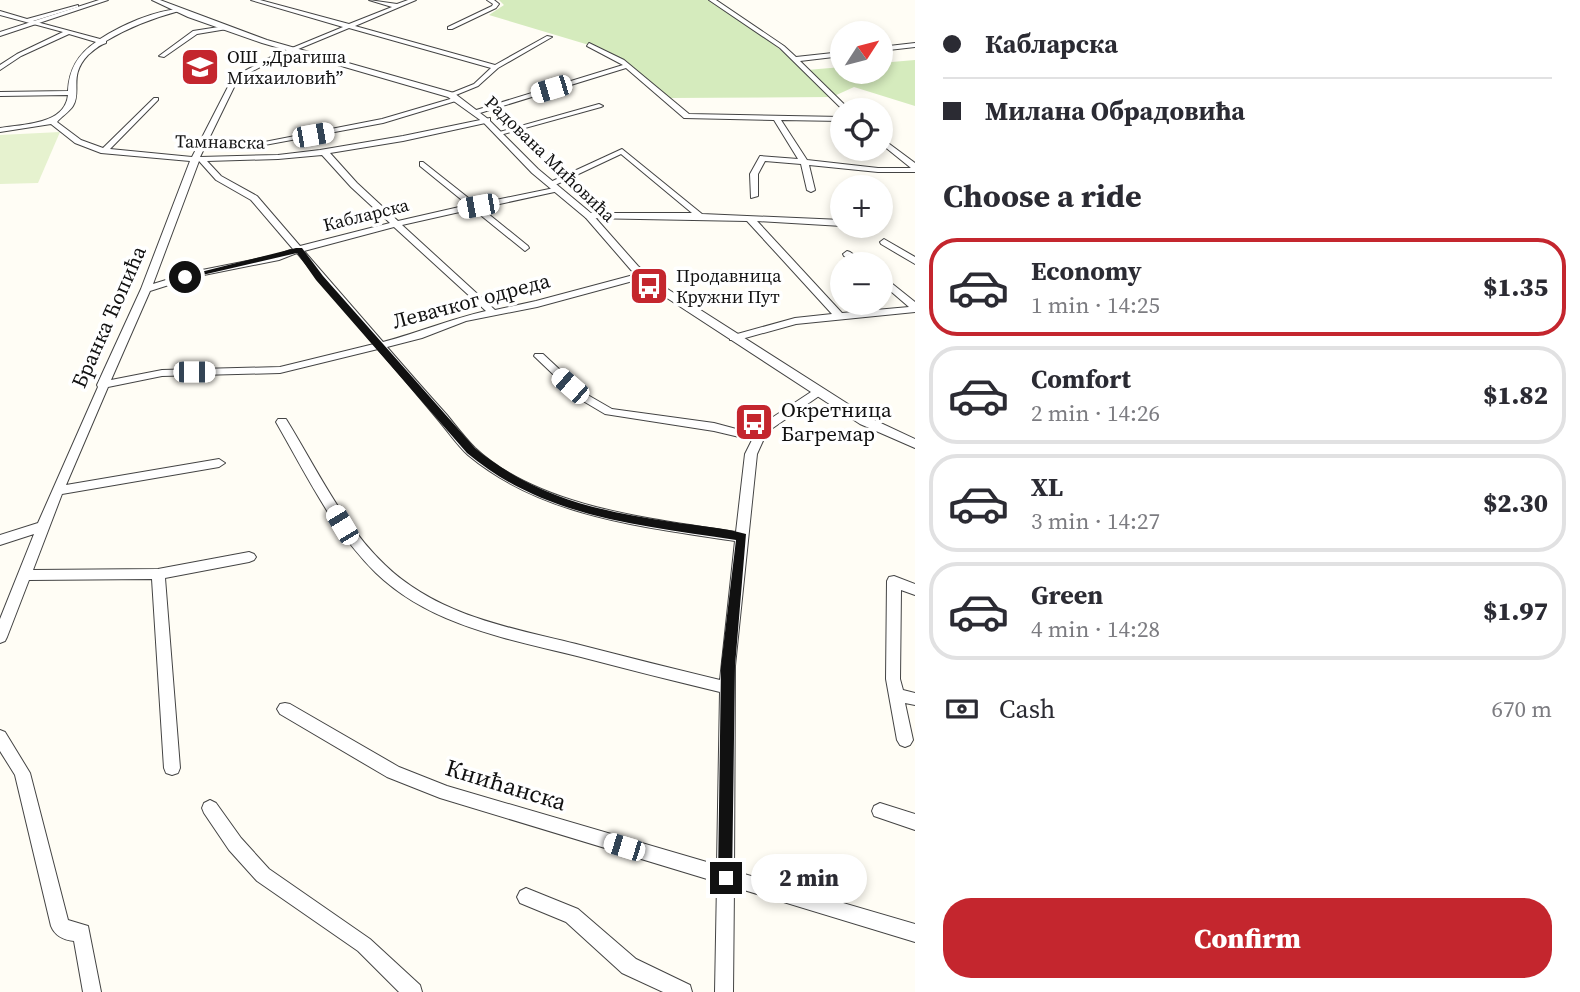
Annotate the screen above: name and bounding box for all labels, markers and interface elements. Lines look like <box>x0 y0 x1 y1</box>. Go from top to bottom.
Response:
north arrow <box>830 21 892 84</box>
map controls <box>830 21 893 315</box>
text: Кабларска <box>985 26 1118 62</box>
place label: ОШ „Драгиша Михаиловић” <box>227 44 347 90</box>
school or university icon: ОШ „Драгиша Михаиловић” <box>179 46 221 88</box>
car <box>528 73 575 105</box>
street label: Радована Мићовића <box>480 90 622 228</box>
text: Милана Обрадовића <box>985 93 1245 129</box>
button: locate <box>830 98 893 161</box>
car <box>291 121 336 149</box>
street label: Тамнавска <box>175 128 266 155</box>
text: Choose a ride <box>943 174 1142 218</box>
button: + <box>830 175 893 238</box>
street label: Кабларска <box>320 192 412 237</box>
car <box>456 192 501 220</box>
street label: Бранка Ћопића <box>64 241 153 392</box>
button: − <box>830 252 893 315</box>
text: Economy <box>1031 253 1142 289</box>
icon: car <box>947 256 1010 319</box>
route start <box>169 261 201 293</box>
place label: Продавница Кружни Пут <box>676 263 782 309</box>
street label: Левачког одреда <box>389 265 553 336</box>
bus stop icon: Продавница Кружни Пут <box>628 265 670 307</box>
text: $1.35 <box>1483 269 1548 305</box>
text: 1 min · 14:25 <box>1031 289 1160 321</box>
text: Comfort <box>1031 361 1131 397</box>
car <box>174 362 216 383</box>
car <box>548 364 593 408</box>
icon: car <box>947 364 1010 427</box>
text: $1.82 <box>1483 377 1548 413</box>
place label: Окретница Багремар <box>781 395 892 448</box>
text: 2 min · 14:26 <box>1031 397 1160 429</box>
bus stop icon: Окретница Багремар <box>733 401 775 443</box>
text: XL <box>1031 469 1063 505</box>
icon: car <box>947 472 1010 535</box>
text: $2.30 <box>1483 485 1548 521</box>
car <box>323 502 362 548</box>
text: 3 min · 14:27 <box>1031 505 1160 537</box>
text: Green <box>1031 577 1103 613</box>
icon: car <box>947 580 1010 643</box>
text: $1.97 <box>1483 593 1548 629</box>
text: 4 min · 14:28 <box>1031 613 1160 645</box>
icon: cash <box>943 690 981 728</box>
text: Cash <box>999 691 1055 727</box>
text: 670 m <box>1491 693 1552 725</box>
street label: Книћанска <box>442 751 571 819</box>
car <box>601 831 648 863</box>
callout: 2 min <box>750 854 866 903</box>
route end <box>710 862 742 894</box>
text: 2 min <box>779 862 839 894</box>
button: Confirm <box>943 898 1552 978</box>

